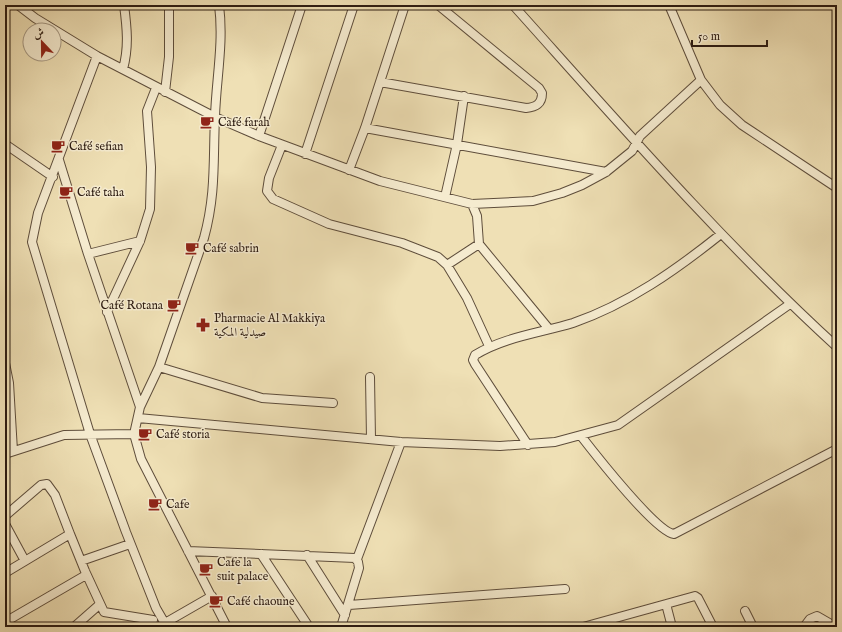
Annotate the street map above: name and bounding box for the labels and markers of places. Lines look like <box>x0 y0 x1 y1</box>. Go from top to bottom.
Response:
cafe icon: Café farah <box>199 114 215 130</box>
place label: Café farah <box>218 115 270 130</box>
cafe icon: Café sefian <box>50 138 66 154</box>
place label: Café sefian <box>69 139 124 154</box>
cafe icon: Café taha <box>58 184 74 200</box>
place label: Café taha <box>77 185 125 200</box>
cafe icon: Café sabrin <box>184 240 200 256</box>
place label: Café sabrin <box>203 241 260 256</box>
cafe icon: Café Rotana <box>166 297 182 313</box>
place label: Café Rotana <box>100 298 164 313</box>
place label: Pharmacie Al Makkiya صيدلية المكية <box>214 311 326 340</box>
pharmacy icon: Pharmacie Al Makkiya صيدلية المكية <box>195 317 211 333</box>
cafe icon: Café storia <box>137 426 153 442</box>
place label: Café storia <box>156 427 211 442</box>
cafe icon: Cafe <box>147 496 163 512</box>
place label: Cafe <box>166 497 190 512</box>
place label: Cafe la suit palace <box>217 555 269 585</box>
cafe icon: Cafe la suit palace <box>198 561 214 577</box>
cafe icon: Café chaoune <box>208 593 224 609</box>
place label: Café chaoune <box>227 594 295 609</box>

